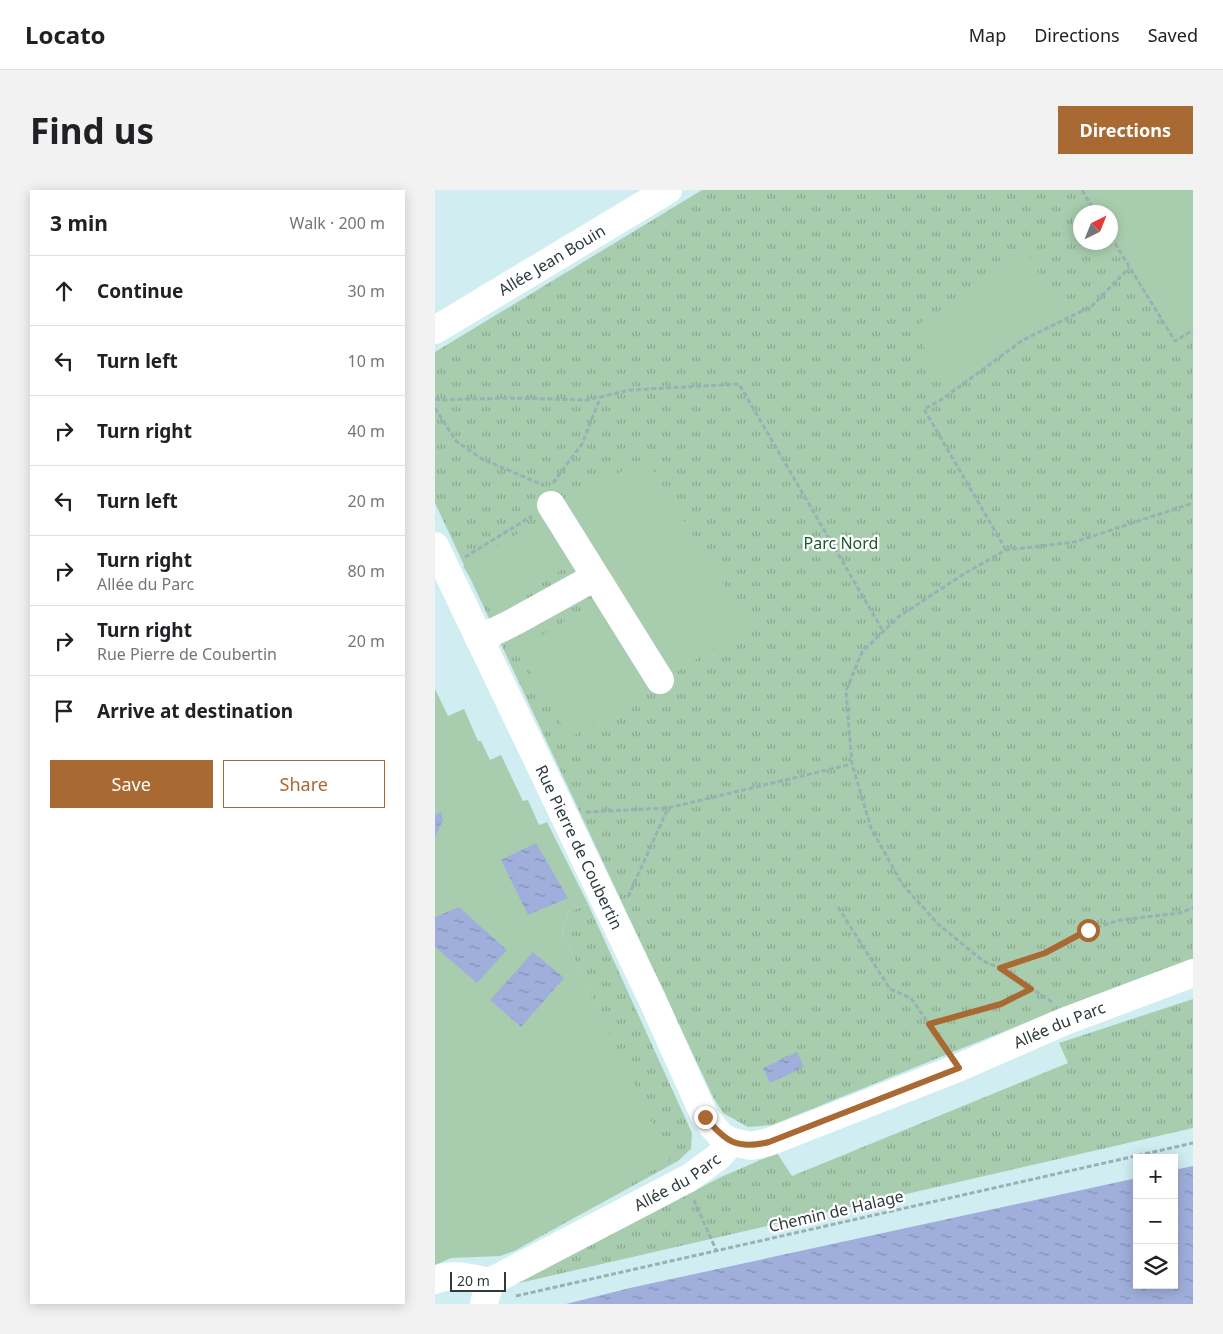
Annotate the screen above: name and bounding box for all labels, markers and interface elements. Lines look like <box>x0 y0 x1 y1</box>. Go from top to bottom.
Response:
text: Locato <box>25 18 106 51</box>
text: Map <box>969 23 1006 47</box>
text: Directions <box>1034 23 1120 47</box>
text: Saved <box>1148 23 1198 47</box>
button: Directions <box>1058 106 1193 154</box>
text: Find us <box>30 107 154 154</box>
north arrow <box>1073 205 1118 250</box>
text: 3 min <box>50 209 108 237</box>
text: Walk · 200 m <box>290 212 385 234</box>
street label: Allée Jean Bouin <box>494 219 609 301</box>
icon: ahead <box>50 277 78 305</box>
text: Continue <box>97 278 183 304</box>
text: 30 m <box>348 280 385 302</box>
icon: left <box>50 347 78 375</box>
text: Turn left <box>97 348 178 374</box>
text: 10 m <box>348 350 385 372</box>
icon: right <box>50 417 78 445</box>
text: Turn right <box>97 418 192 444</box>
text: 40 m <box>348 420 385 442</box>
icon: left <box>50 487 78 515</box>
text: Turn left <box>97 488 178 514</box>
text: 20 m <box>348 490 385 512</box>
park label: Parc Nord <box>804 532 878 554</box>
text: Turn right <box>97 547 192 573</box>
icon: right <box>50 557 78 585</box>
text: 80 m <box>348 560 385 582</box>
text: Allée du Parc <box>97 573 194 595</box>
text: Turn right <box>97 617 192 643</box>
icon: right <box>50 627 78 655</box>
text: 20 m <box>348 630 385 652</box>
text: Rue Pierre de Coubertin <box>97 643 277 665</box>
icon: arrive <box>50 697 78 725</box>
text: Arrive at destination <box>97 698 293 724</box>
button: Save <box>50 760 213 808</box>
button: Share <box>223 760 385 808</box>
street label: Rue Pierre de Coubertin <box>530 761 628 933</box>
route start <box>1077 919 1100 942</box>
street label: Allée du Parc <box>1010 996 1109 1053</box>
route end <box>694 1106 717 1129</box>
street label: Allée du Parc <box>630 1148 725 1216</box>
map controls <box>1133 1154 1178 1289</box>
button: + <box>1133 1154 1178 1199</box>
street label: Chemin de Halage <box>766 1185 906 1237</box>
button: − <box>1133 1199 1178 1244</box>
button: layers <box>1133 1244 1178 1289</box>
scale bar <box>450 1269 506 1292</box>
text: 20 m <box>457 1271 490 1290</box>

